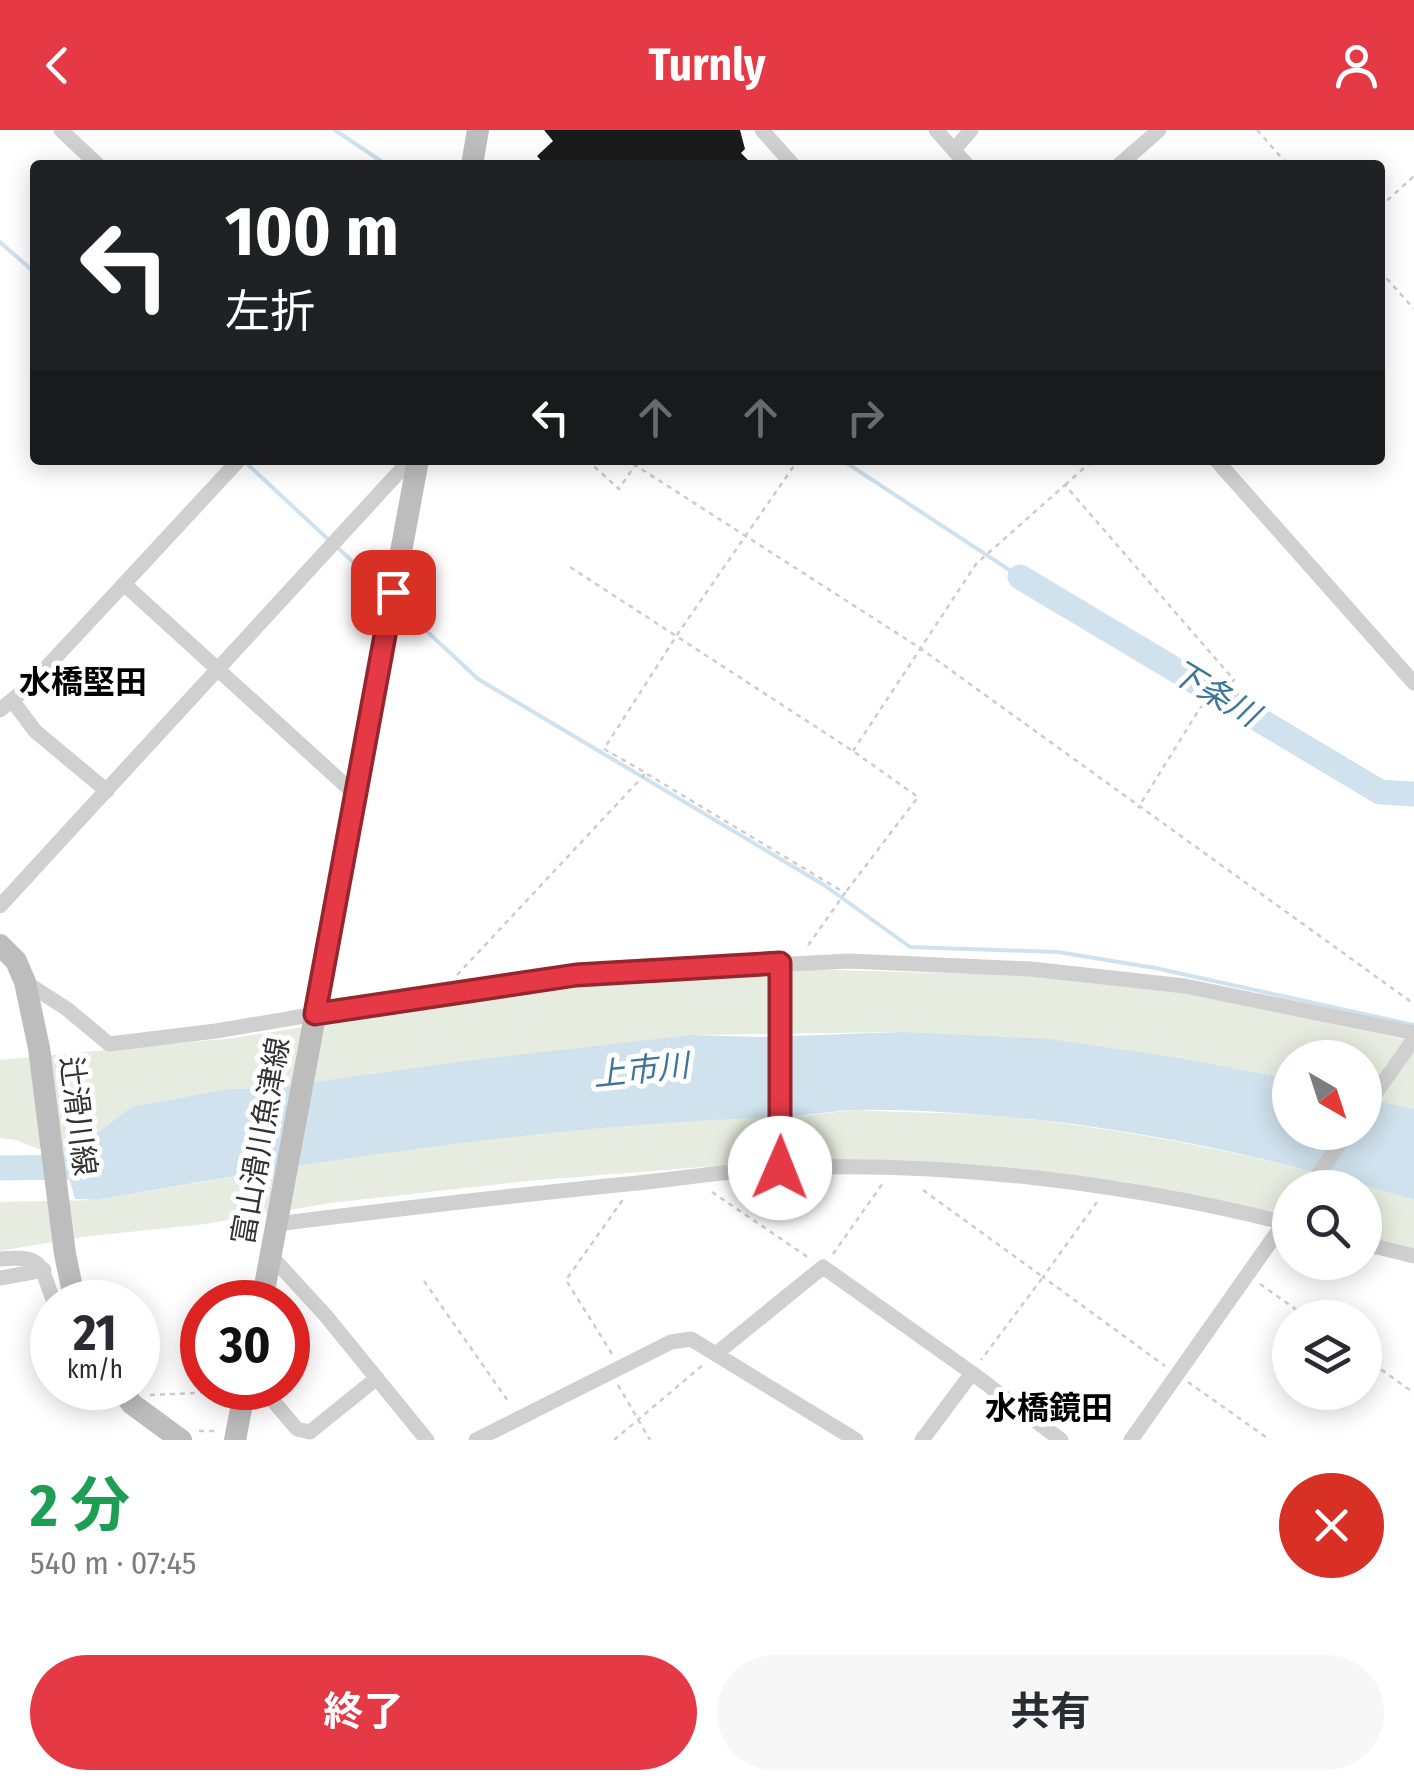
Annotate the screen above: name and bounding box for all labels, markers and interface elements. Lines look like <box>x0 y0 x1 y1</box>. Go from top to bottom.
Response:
icon: back <box>30 38 85 93</box>
text: Turnly <box>649 38 765 92</box>
icon: person <box>1329 38 1384 93</box>
text: 100 m <box>225 190 399 274</box>
icon: left <box>60 200 190 330</box>
text: 左折 <box>225 285 315 339</box>
icon: left <box>523 390 578 445</box>
icon: ahead <box>628 390 683 445</box>
icon: ahead <box>733 390 788 445</box>
icon: right <box>838 390 893 445</box>
pin <box>351 550 436 635</box>
icon: arrive <box>366 565 421 620</box>
water label: 下条川 <box>1164 652 1268 736</box>
district label: 水橋堅田 <box>19 663 147 701</box>
street label: 富山滑川魚津線 <box>225 1034 297 1248</box>
north arrow <box>1272 1040 1382 1150</box>
map controls <box>1272 1040 1382 1410</box>
water label: 上市川 <box>591 1046 694 1094</box>
street label: 辻滑川線 <box>53 1054 103 1178</box>
position arrow <box>728 1116 832 1220</box>
button: search <box>1272 1170 1382 1280</box>
speed limit sign: 30 <box>180 1280 310 1410</box>
button: layers <box>1272 1300 1382 1410</box>
text: 21 <box>73 1303 117 1363</box>
text: km/h <box>67 1355 123 1385</box>
district label: 水橋鏡田 <box>985 1389 1113 1427</box>
text: 2 分 <box>30 1470 130 1542</box>
button: close <box>1279 1473 1384 1578</box>
text: 540 m · 07:45 <box>30 1544 196 1582</box>
button: 終了 <box>30 1655 697 1770</box>
button: 共有 <box>717 1655 1384 1770</box>

